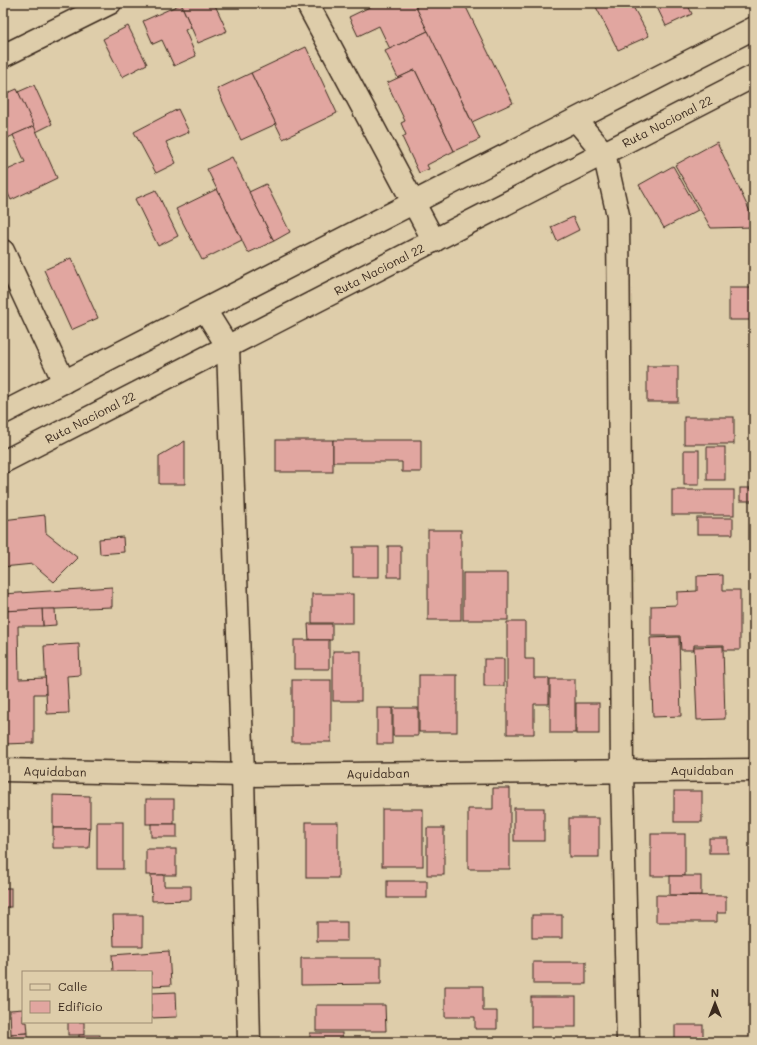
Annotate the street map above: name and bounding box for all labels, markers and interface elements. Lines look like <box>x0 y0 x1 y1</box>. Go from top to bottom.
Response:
street label: Ruta Nacional 22 <box>619 91 715 151</box>
street label: Ruta Nacional 22 <box>331 239 427 299</box>
street label: Ruta Nacional 22 <box>42 387 138 447</box>
street label: Aquidaban <box>23 762 87 780</box>
street label: Aquidaban <box>670 762 734 778</box>
street label: Aquidaban <box>346 764 410 782</box>
legend <box>22 971 152 1023</box>
text: Calle <box>58 978 88 994</box>
north arrow <box>695 983 735 1023</box>
text: N <box>711 985 719 1000</box>
text: Edificio <box>58 998 102 1014</box>

